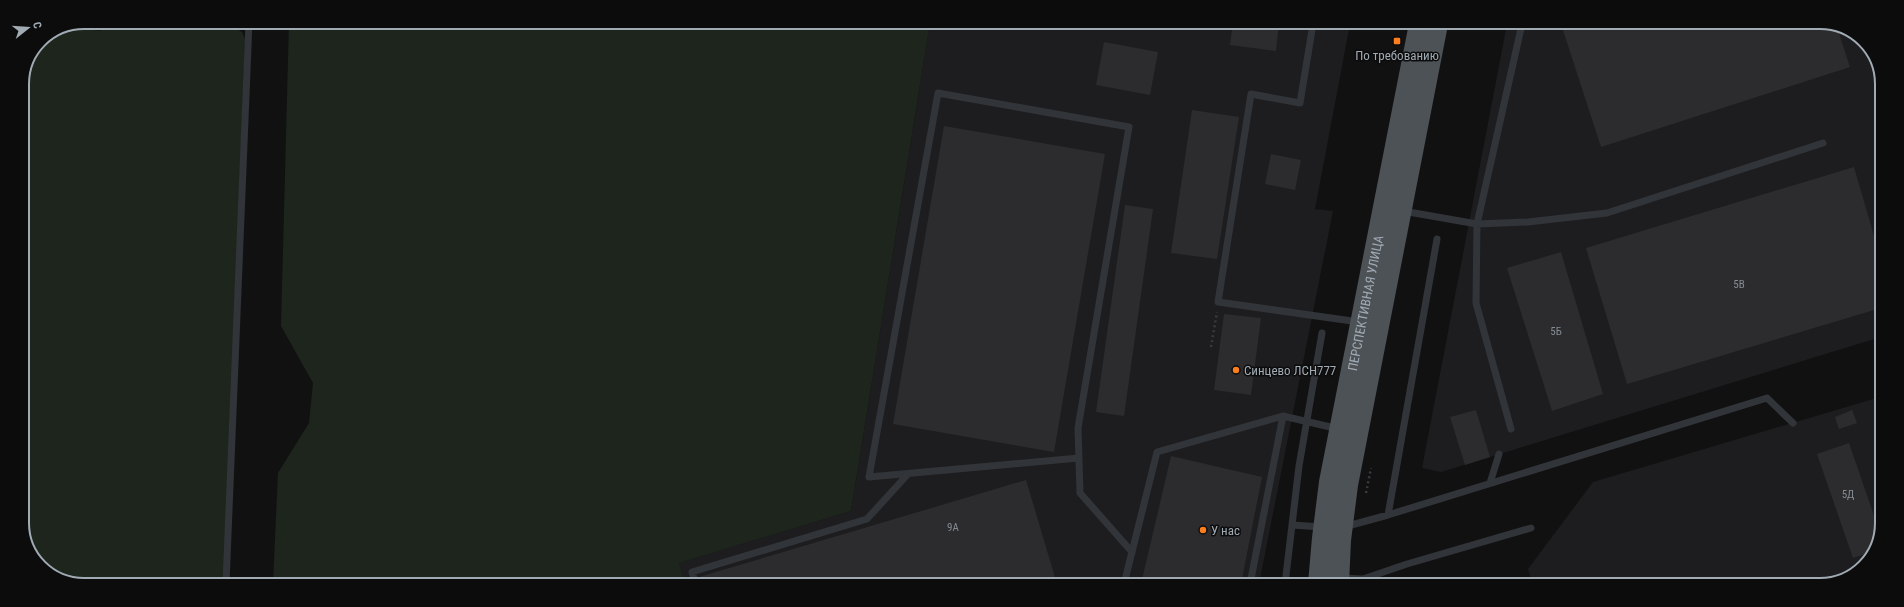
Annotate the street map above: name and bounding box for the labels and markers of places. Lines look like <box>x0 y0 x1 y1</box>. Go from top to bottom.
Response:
marker: По требованию <box>1392 36 1402 46</box>
place label: По требованию <box>1355 48 1439 63</box>
place label: Синцево ЛСН777 <box>1244 363 1336 378</box>
marker: Синцево ЛСН777 <box>1231 365 1241 375</box>
place label: У нас <box>1211 523 1240 538</box>
marker: У нас <box>1198 525 1208 535</box>

